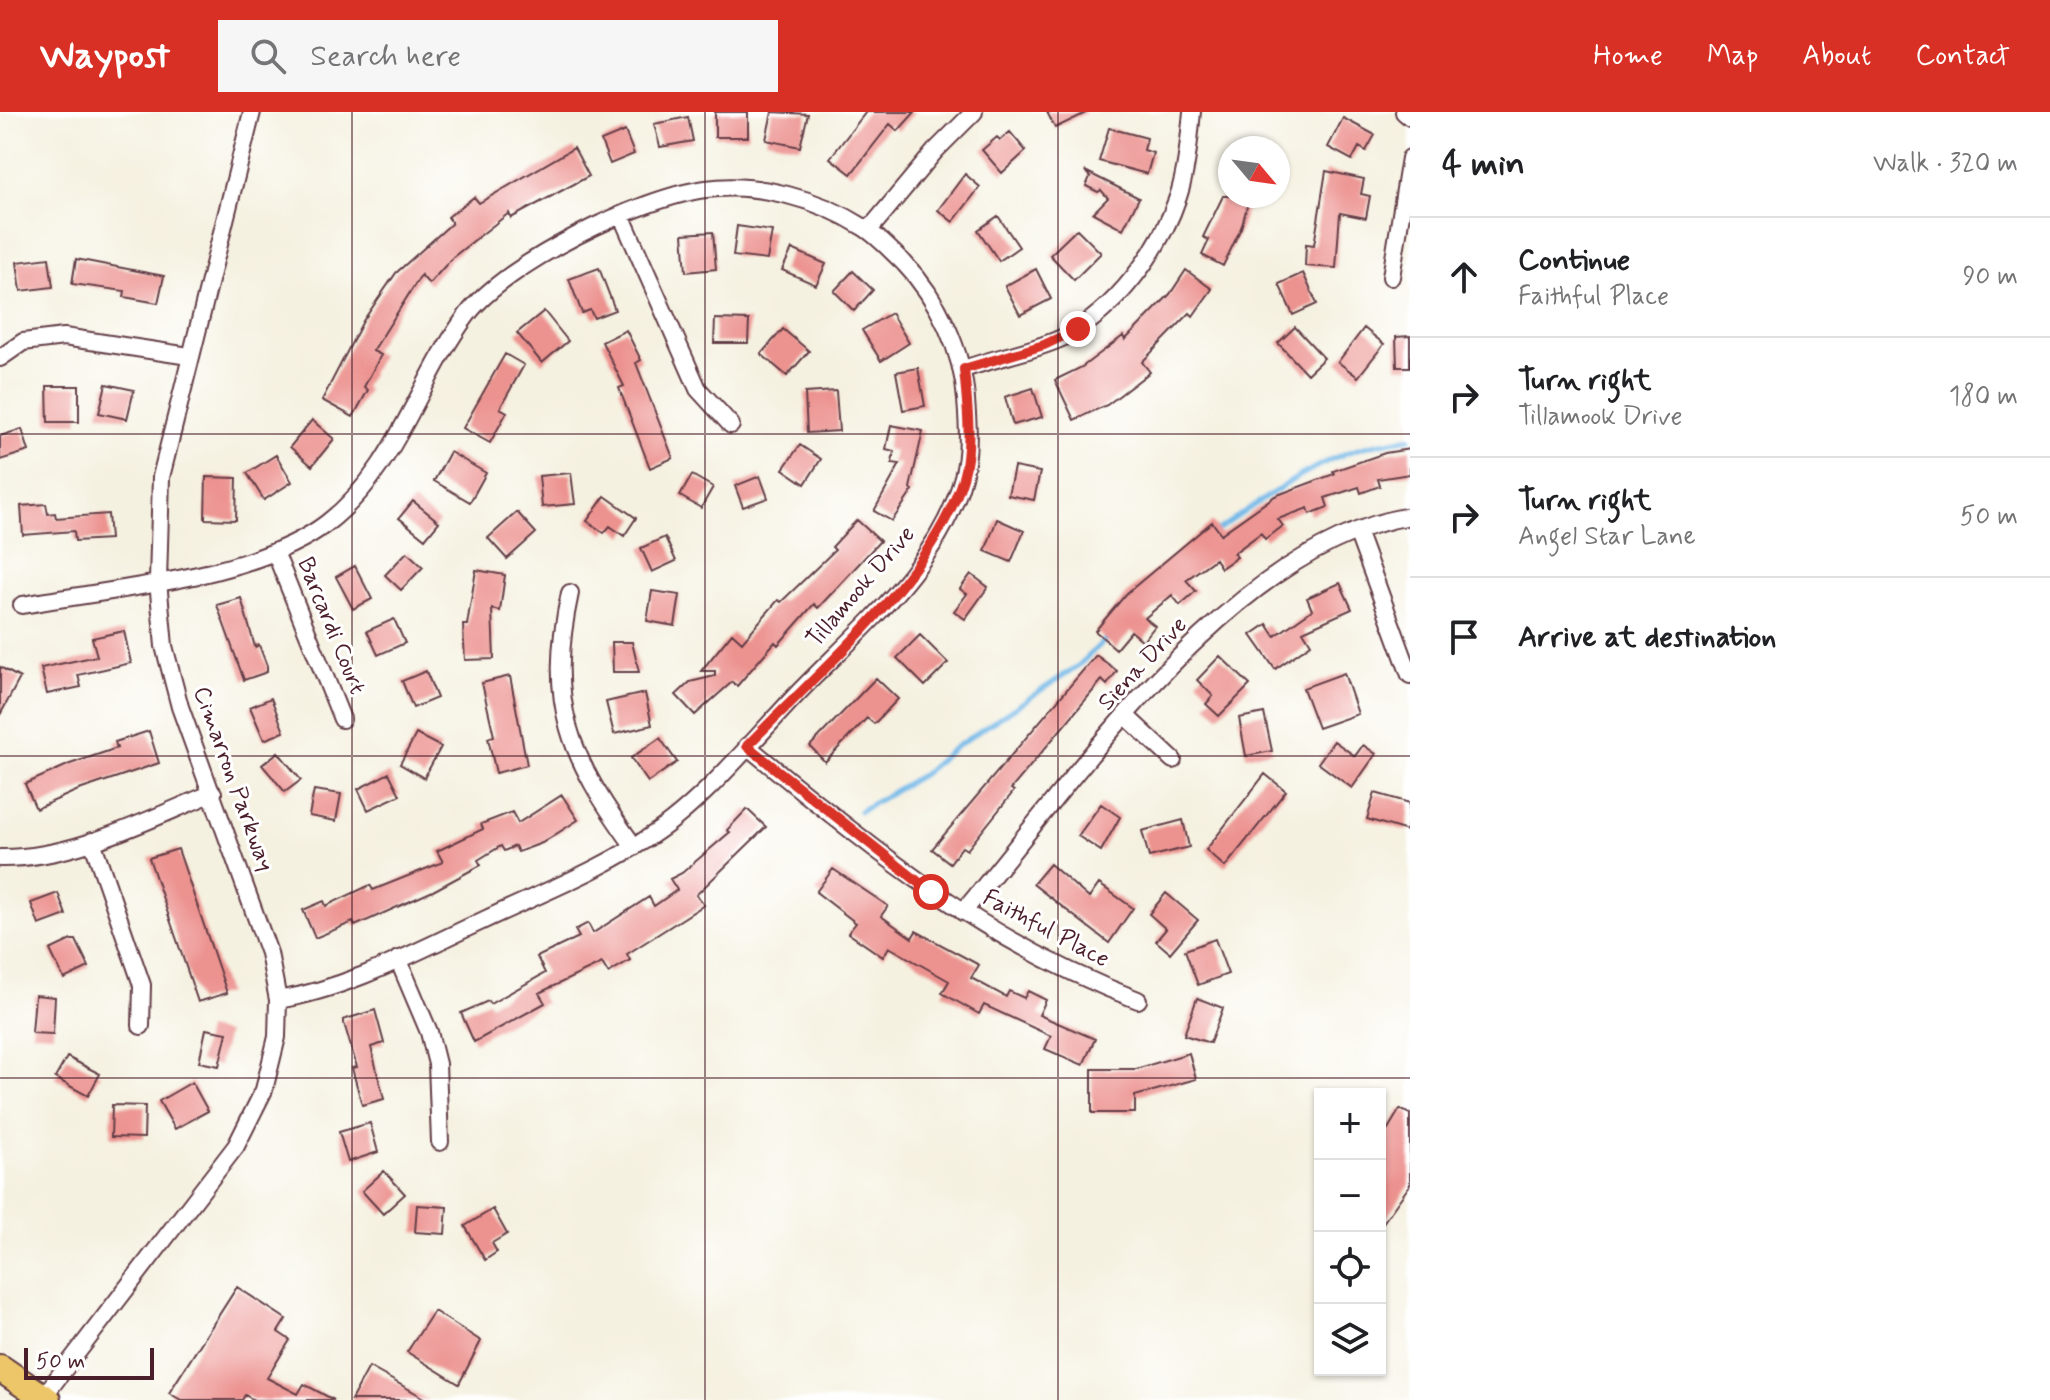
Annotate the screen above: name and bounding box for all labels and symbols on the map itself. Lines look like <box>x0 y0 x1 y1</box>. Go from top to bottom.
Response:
north arrow <box>1218 136 1290 208</box>
route end <box>1060 311 1096 347</box>
street label: Tillamook Drive <box>800 520 922 654</box>
street label: Barcardi Court <box>289 553 373 699</box>
street label: Siena Drive <box>1091 610 1195 718</box>
street label: Cimarron Parkway <box>185 682 281 876</box>
route start <box>913 874 949 910</box>
street label: Faithful Place <box>977 883 1115 975</box>
scale bar <box>24 1344 154 1380</box>

